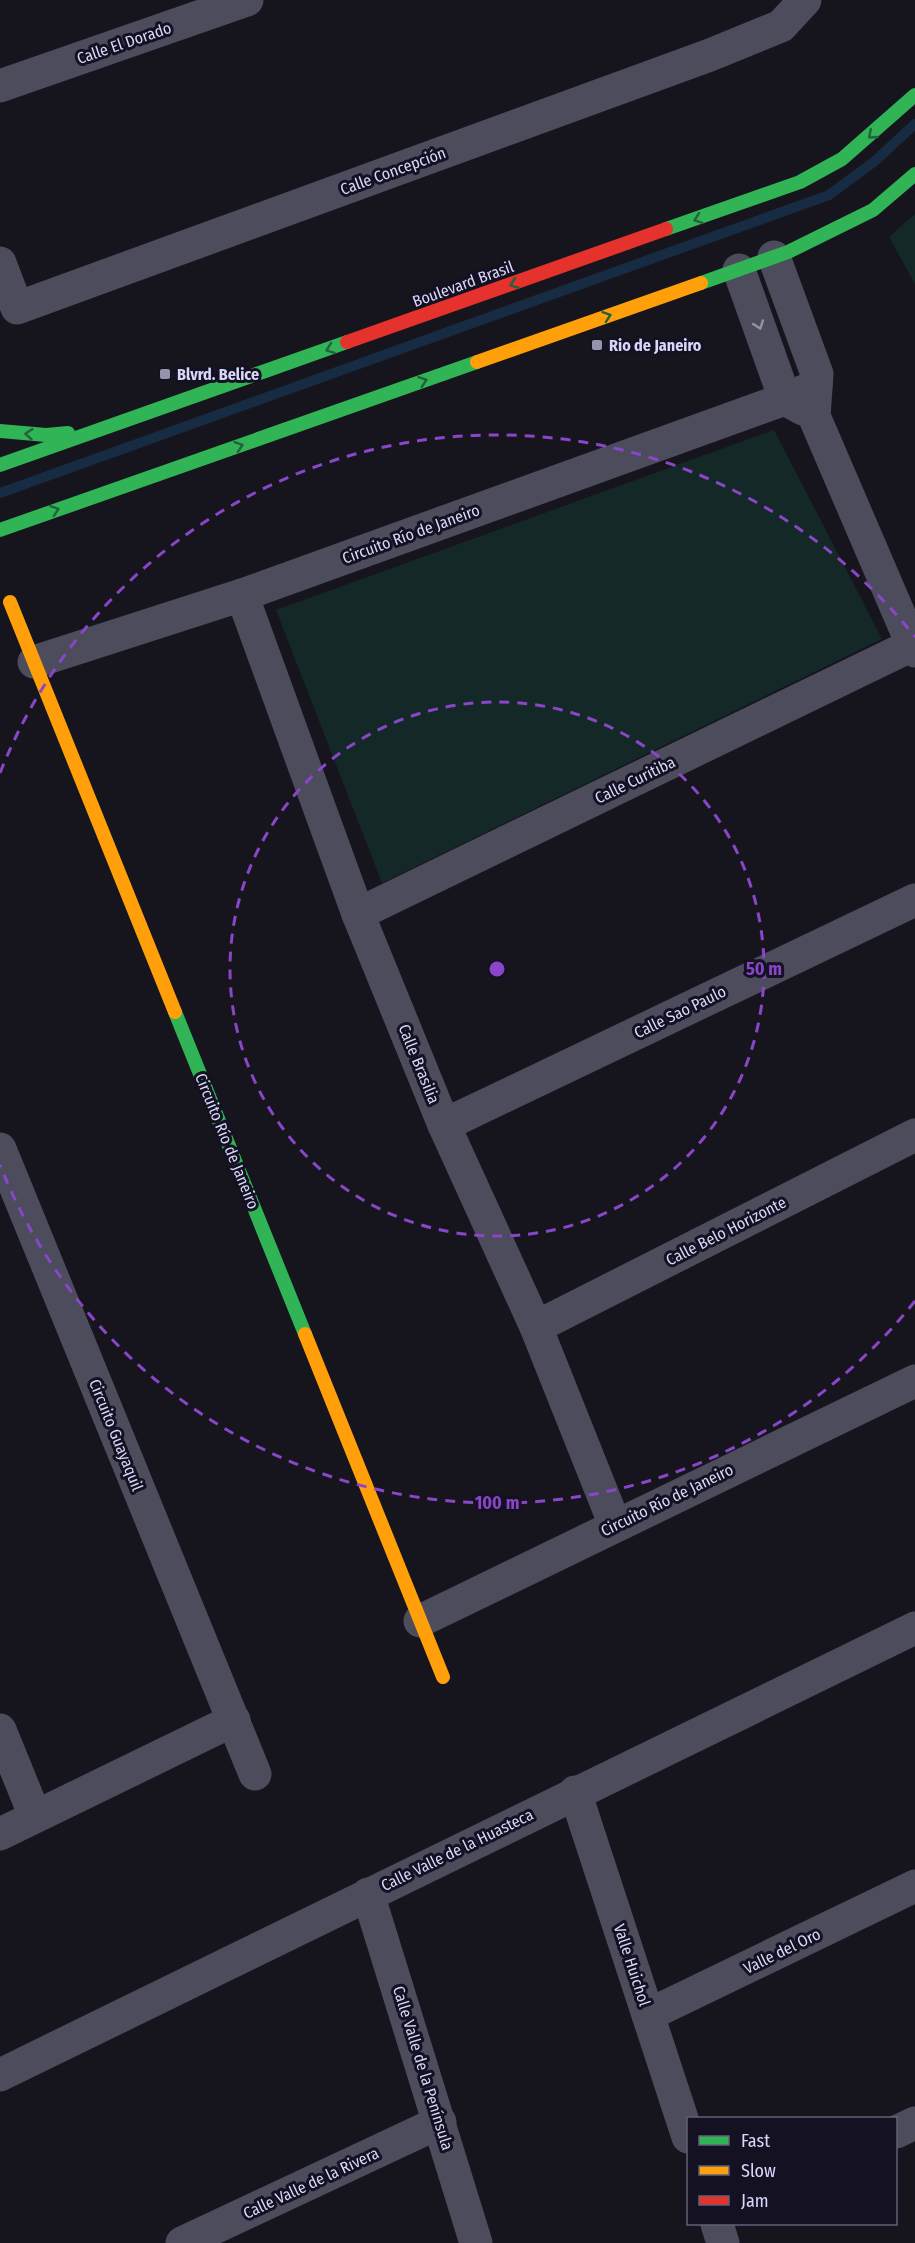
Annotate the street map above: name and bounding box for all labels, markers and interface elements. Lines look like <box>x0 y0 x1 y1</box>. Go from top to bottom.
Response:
street label: Calle El Dorado <box>74 18 174 68</box>
one-way arrow <box>868 128 879 139</box>
street label: Calle Concepción <box>338 143 448 199</box>
one-way arrow <box>693 211 704 224</box>
street label: Boulevard Brasil <box>410 257 516 311</box>
one-way arrow <box>509 276 520 289</box>
one-way arrow <box>601 311 612 324</box>
one-way arrow <box>751 319 764 330</box>
place label: Rio de Janeiro <box>609 336 702 355</box>
marker: Rio de Janeiro <box>590 338 604 352</box>
one-way arrow <box>325 341 336 354</box>
place label: Blvrd. Belice <box>177 365 259 384</box>
marker: Blvrd. Belice <box>158 367 172 381</box>
one-way arrow <box>417 375 428 388</box>
one-way arrow <box>24 427 33 440</box>
one-way arrow <box>233 440 244 453</box>
street label: Circuito Río de Janeiro <box>340 500 482 568</box>
one-way arrow <box>49 505 60 518</box>
street label: Calle Curitiba <box>592 752 678 808</box>
text: 50 m <box>746 958 782 980</box>
centre of rings <box>487 959 507 979</box>
street label: Calle Sao Paulo <box>631 982 729 1042</box>
street label: Calle Brasilia <box>394 1021 444 1107</box>
street label: Circuito Río de Janeiro <box>191 1070 263 1212</box>
street label: Calle Belo Horizonte <box>663 1192 789 1270</box>
street label: Circuito Guayaquil <box>85 1376 147 1494</box>
street label: Circuito Río de Janeiro <box>598 1460 736 1540</box>
text: 100 m <box>475 1492 519 1514</box>
street label: Calle Valle de la Huasteca <box>378 1805 536 1895</box>
street label: Valle Huichol <box>610 1922 654 2008</box>
street label: Valle del Oro <box>740 1924 824 1978</box>
street label: Calle Valle de la Península <box>389 1984 457 2153</box>
legend <box>687 2117 897 2225</box>
text: Fast <box>741 2130 770 2152</box>
street label: Calle Valle de la Rivera <box>240 2143 382 2223</box>
text: Slow <box>741 2160 776 2182</box>
text: Jam <box>741 2190 769 2212</box>

